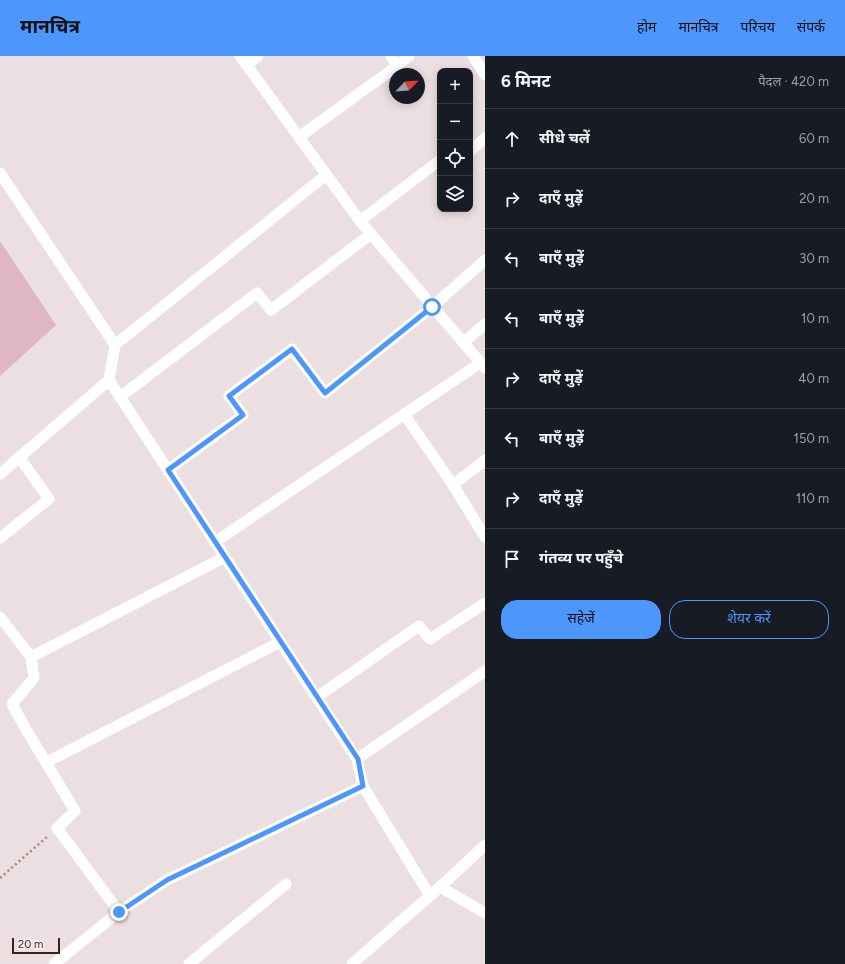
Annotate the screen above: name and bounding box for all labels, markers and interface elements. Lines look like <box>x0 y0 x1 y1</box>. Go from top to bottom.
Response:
text: मानचित्र <box>20 15 80 38</box>
text: होम <box>637 19 656 36</box>
text: मानचित्र <box>678 19 719 36</box>
text: परिचय <box>741 19 775 36</box>
text: संपर्क <box>797 19 825 36</box>
north arrow <box>389 68 425 104</box>
map controls <box>437 68 473 212</box>
button: + <box>437 68 473 104</box>
text: 6 मिनट <box>501 71 551 91</box>
text: पैदल · 420 m <box>758 74 829 89</box>
button: − <box>437 104 473 140</box>
icon: ahead <box>501 128 523 150</box>
text: सीधे चलें <box>539 129 590 147</box>
text: 60 m <box>799 131 829 146</box>
button: locate <box>437 140 473 176</box>
button: layers <box>437 176 473 212</box>
icon: right <box>501 188 523 210</box>
text: दाएँ मुड़ें <box>539 189 583 207</box>
text: 20 m <box>799 191 829 206</box>
icon: left <box>501 248 523 270</box>
text: बाएँ मुड़ें <box>539 249 584 267</box>
text: 30 m <box>799 251 829 266</box>
route start <box>423 298 441 316</box>
icon: left <box>501 308 523 330</box>
text: बाएँ मुड़ें <box>539 309 584 327</box>
text: 10 m <box>801 311 829 326</box>
icon: right <box>501 368 523 390</box>
text: दाएँ मुड़ें <box>539 369 583 387</box>
text: 40 m <box>798 371 829 386</box>
icon: left <box>501 428 523 450</box>
text: बाएँ मुड़ें <box>539 429 584 447</box>
text: 150 m <box>794 431 829 446</box>
icon: right <box>501 488 523 510</box>
text: दाएँ मुड़ें <box>539 489 583 507</box>
text: 110 m <box>796 491 829 506</box>
icon: arrive <box>501 548 523 570</box>
text: गंतव्य पर पहुँचे <box>539 549 623 567</box>
button: सहेजें <box>501 600 661 639</box>
button: शेयर करें <box>669 600 829 639</box>
route end <box>110 903 128 921</box>
scale bar <box>12 936 60 955</box>
text: 20 m <box>18 938 43 951</box>

